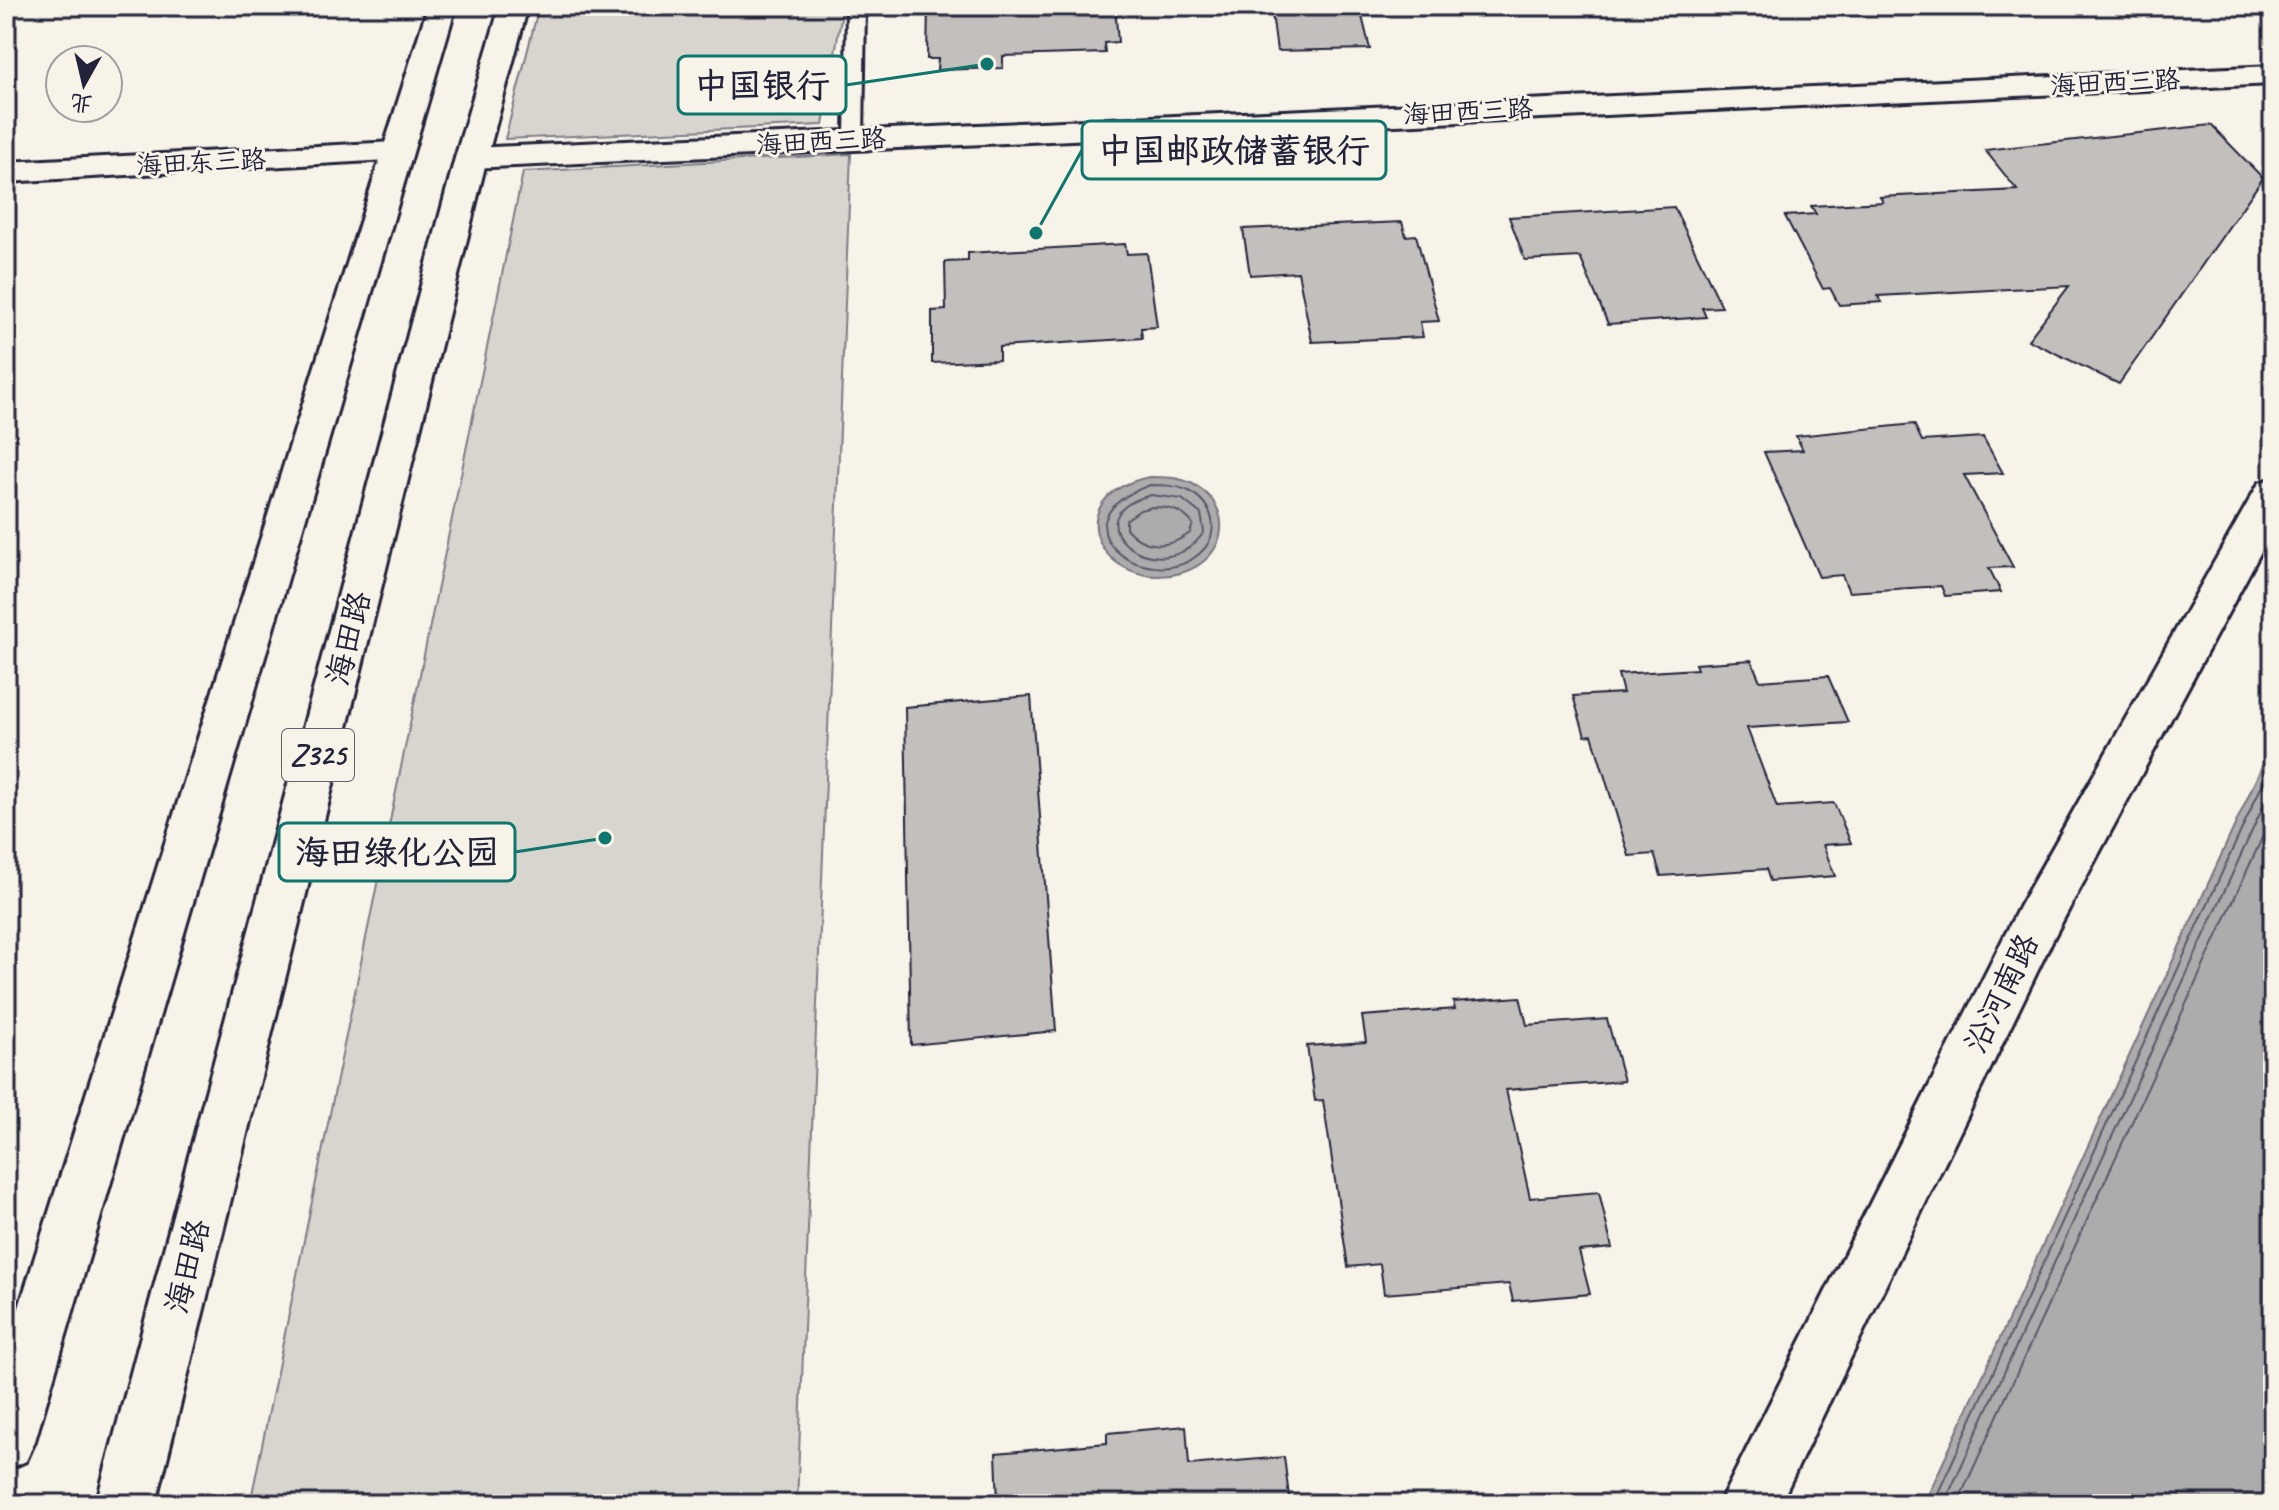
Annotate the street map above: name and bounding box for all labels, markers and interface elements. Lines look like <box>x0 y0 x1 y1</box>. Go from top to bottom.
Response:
north arrow <box>44 44 124 124</box>
callout: 中国银行 <box>678 56 846 114</box>
street label: 海田西三路 <box>2049 63 2181 102</box>
text: 中国银行 <box>694 64 830 107</box>
text: 北 <box>69 87 94 118</box>
street label: 海田西三路 <box>1402 92 1534 131</box>
callout: 中国邮政储蓄银行 <box>1082 121 1386 179</box>
street label: 海田西三路 <box>755 122 887 161</box>
text: 中国邮政储蓄银行 <box>1098 129 1370 172</box>
street label: 海田东三路 <box>135 143 267 182</box>
street label: 海田路 <box>317 587 380 690</box>
road number: Z325 <box>282 729 354 781</box>
callout: 海田绿化公园 <box>279 823 515 881</box>
text: 海田绿化公园 <box>295 831 499 874</box>
street label: 沿河南路 <box>1955 927 2048 1060</box>
street label: 海田路 <box>156 1215 219 1318</box>

